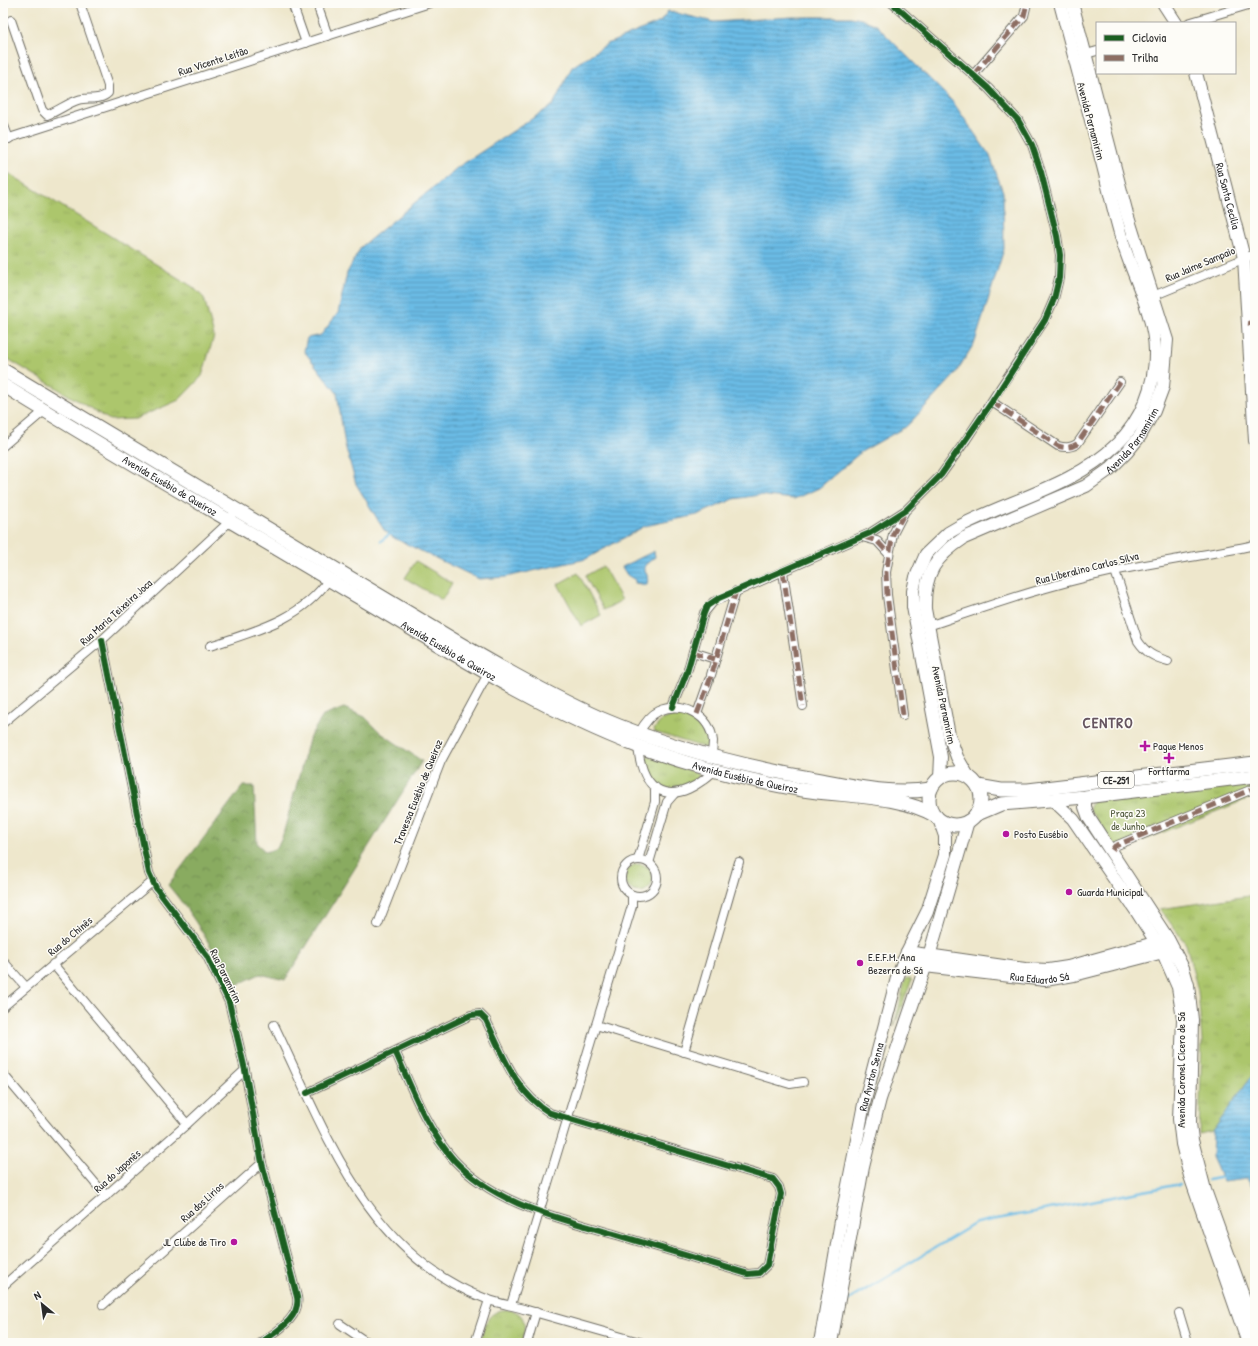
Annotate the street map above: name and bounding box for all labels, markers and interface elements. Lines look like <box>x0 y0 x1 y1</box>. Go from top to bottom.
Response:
legend <box>1096 22 1236 74</box>
text: Ciclovia <box>1132 29 1166 46</box>
street label: Rua Vicente Leitão <box>176 43 250 79</box>
text: Trilha <box>1132 49 1158 66</box>
street label: Avenida Parnamirim <box>1074 81 1108 162</box>
street label: Rua Santa Cecilia <box>1213 161 1243 231</box>
street label: Rua Jaime Sampaio <box>1163 243 1237 285</box>
street label: Avenida Parnamirim <box>1103 404 1162 477</box>
street label: Avenida Eusébio de Queiroz <box>120 452 220 519</box>
street label: Rua Liberalino Carlos Silva <box>1034 548 1140 588</box>
street label: Rua Maria Teixeira Joca <box>77 575 156 648</box>
street label: Avenida Eusébio de Queiroz <box>399 617 499 684</box>
street label: Avenida Parnamirim <box>929 664 959 746</box>
district label: CENTRO <box>1082 712 1134 733</box>
street label: Travessa Eusébio de Queiroz <box>390 737 446 847</box>
place label: Pague Menos <box>1153 739 1203 753</box>
marker: Pague Menos <box>1140 741 1150 751</box>
marker: Fortfarma <box>1164 753 1174 763</box>
street label: Avenida Eusébio de Queiroz <box>691 758 799 796</box>
place label: Fortfarma <box>1148 764 1190 778</box>
road number: CE-251 <box>1098 772 1134 788</box>
park label: Praça 23 de Junho <box>1110 806 1146 833</box>
place label: Posto Eusébio <box>1014 827 1069 841</box>
marker: Posto Eusébio <box>1001 829 1011 839</box>
place label: Guarda Municipal <box>1077 885 1143 899</box>
marker: Guarda Municipal <box>1064 887 1074 897</box>
street label: Rua do Chinês <box>45 913 95 959</box>
street label: Rua Paramirim <box>207 947 245 1006</box>
place label: E.E.F.M. Ana Bezerra de Sá <box>868 950 924 977</box>
marker: E.E.F.M. Ana Bezerra de Sá <box>855 958 865 968</box>
street label: Rua Eduardo Sá <box>1010 969 1071 987</box>
street label: Avenida Coronel Cícero de Sá <box>1174 1012 1188 1128</box>
street label: Rua Ayrton Senna <box>856 1041 887 1112</box>
street label: Rua do Japonês <box>91 1146 143 1196</box>
street label: Rua dos Lirios <box>177 1179 227 1225</box>
place label: JL Clube de Tiro <box>163 1235 227 1249</box>
marker: JL Clube de Tiro <box>229 1237 239 1247</box>
north arrow <box>22 1284 62 1324</box>
text: N <box>31 1288 43 1303</box>

